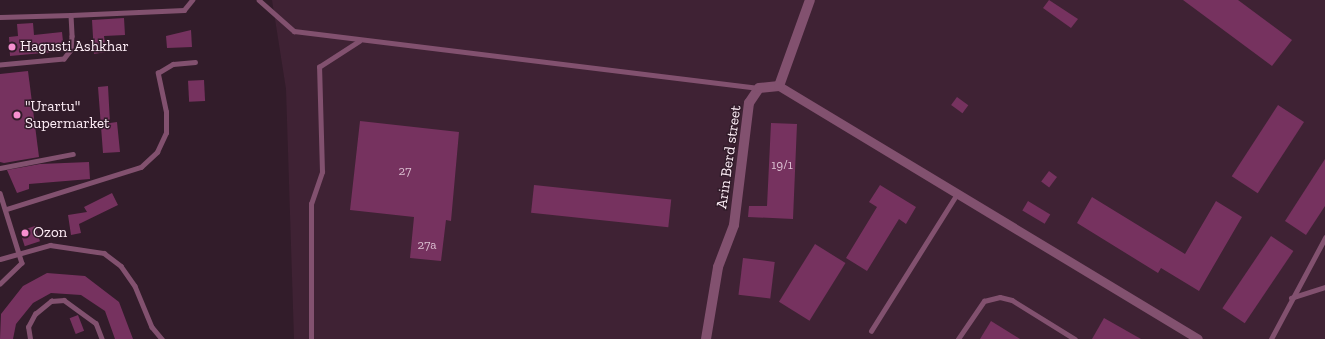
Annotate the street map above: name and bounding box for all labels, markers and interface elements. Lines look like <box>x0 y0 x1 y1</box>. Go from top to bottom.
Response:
place label: Hagusti Ashkhar <box>20 38 129 56</box>
marker: Hagusti Ashkhar <box>7 42 17 52</box>
place label: "Urartu" Supermarket <box>25 97 110 132</box>
street label: Arin Berd street <box>713 104 745 210</box>
marker: "Urartu" Supermarket <box>12 110 22 120</box>
house number: 19/1 <box>771 157 793 173</box>
house number: 27 <box>399 163 411 179</box>
place label: Ozon <box>33 224 67 242</box>
marker: Ozon <box>20 228 30 238</box>
house number: 27a <box>417 237 437 253</box>

